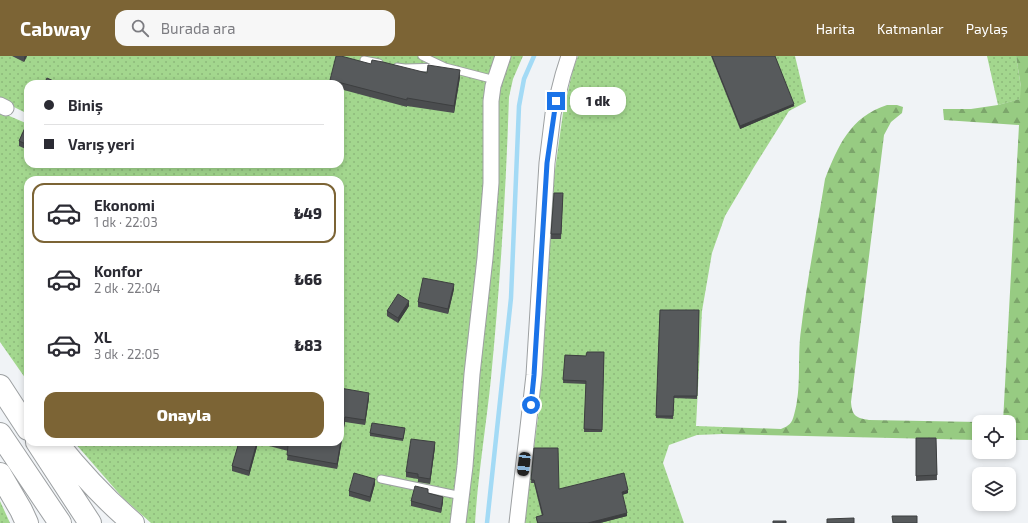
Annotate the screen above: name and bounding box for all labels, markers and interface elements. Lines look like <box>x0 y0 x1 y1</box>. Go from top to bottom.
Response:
search box <box>115 10 395 46</box>
text: Cabway <box>20 17 91 40</box>
icon: search <box>129 17 151 39</box>
text: Burada ara <box>161 19 236 37</box>
text: Harita <box>816 20 855 37</box>
text: Katmanlar <box>877 20 944 37</box>
text: Paylaş <box>966 20 1008 37</box>
callout: 1 dk <box>570 87 626 115</box>
route end <box>547 92 565 110</box>
text: 1 dk <box>586 93 610 109</box>
text: Biniş <box>68 96 103 114</box>
text: Varış yeri <box>68 135 135 153</box>
icon: car <box>46 195 82 231</box>
text: Ekonomi <box>94 196 155 214</box>
text: ₺49 <box>294 204 322 222</box>
text: 1 dk · 22:03 <box>94 214 158 230</box>
icon: car <box>46 261 82 297</box>
text: Konfor <box>94 262 142 280</box>
text: ₺66 <box>295 270 322 288</box>
text: 2 dk · 22:04 <box>94 280 161 296</box>
icon: car <box>46 327 82 363</box>
text: XL <box>94 328 112 346</box>
text: ₺83 <box>295 336 322 354</box>
text: 3 dk · 22:05 <box>94 346 159 362</box>
button: Onayla <box>44 392 324 438</box>
route start <box>522 396 540 414</box>
map controls <box>972 415 1016 511</box>
button: locate <box>972 415 1016 459</box>
car <box>517 451 531 477</box>
button: layers <box>972 467 1016 511</box>

